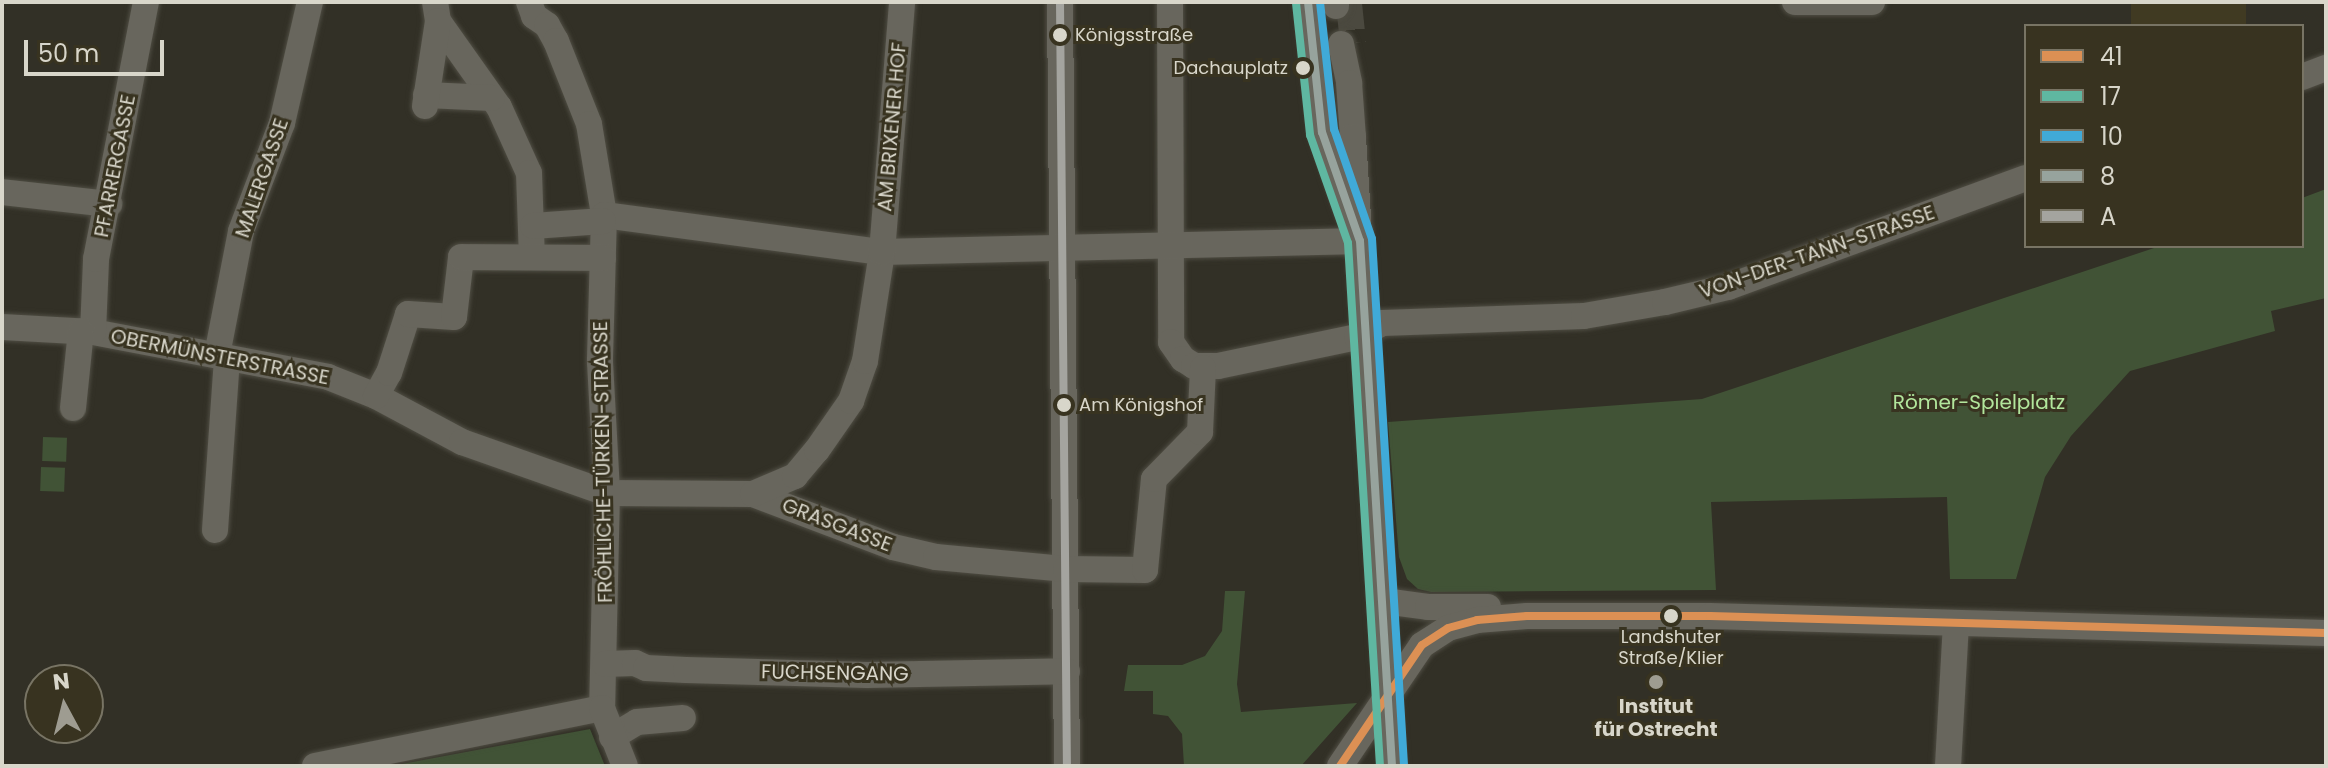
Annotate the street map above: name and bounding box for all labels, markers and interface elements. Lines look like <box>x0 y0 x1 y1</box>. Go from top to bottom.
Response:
scale bar <box>28 24 168 74</box>
place label: Königsstraße <box>1075 24 1193 46</box>
legend <box>2024 24 2304 248</box>
marker: Königsstraße <box>1052 27 1068 43</box>
text: 50 m <box>38 37 99 70</box>
text: 41 <box>2100 40 2123 73</box>
street label: AM BRIXENER HOF <box>873 42 911 212</box>
place label: Dachauplatz <box>1173 57 1288 79</box>
marker: Dachauplatz <box>1295 60 1311 76</box>
text: 17 <box>2100 80 2121 113</box>
street label: PFARRERGASSE <box>89 93 141 239</box>
street label: MALERGASSE <box>230 115 294 241</box>
text: 10 <box>2100 120 2123 153</box>
text: 8 <box>2100 160 2115 193</box>
street label: VON-DER-TANN-STRASSE <box>1696 200 1938 304</box>
text: A <box>2100 200 2116 233</box>
street label: FRÖHLICHE-TÜRKEN-STRASSE <box>589 321 617 603</box>
street label: OBERMÜNSTERSTRASSE <box>109 324 331 390</box>
park label: Römer-Spielplatz <box>1893 390 2065 414</box>
place label: Am Königshof <box>1079 394 1203 416</box>
marker: Am Königshof <box>1056 397 1072 413</box>
street label: GRASGASSE <box>779 493 895 557</box>
marker: Landshuter Straße/Klier <box>1663 608 1679 624</box>
place label: Landshuter Straße/Klier <box>1618 627 1724 670</box>
street label: FUCHSENGANG <box>761 660 909 686</box>
north arrow <box>24 664 104 744</box>
text: N <box>51 665 71 698</box>
marker: Institut für Ostrecht <box>1647 673 1665 691</box>
place label: Institut für Ostrecht <box>1594 694 1718 741</box>

